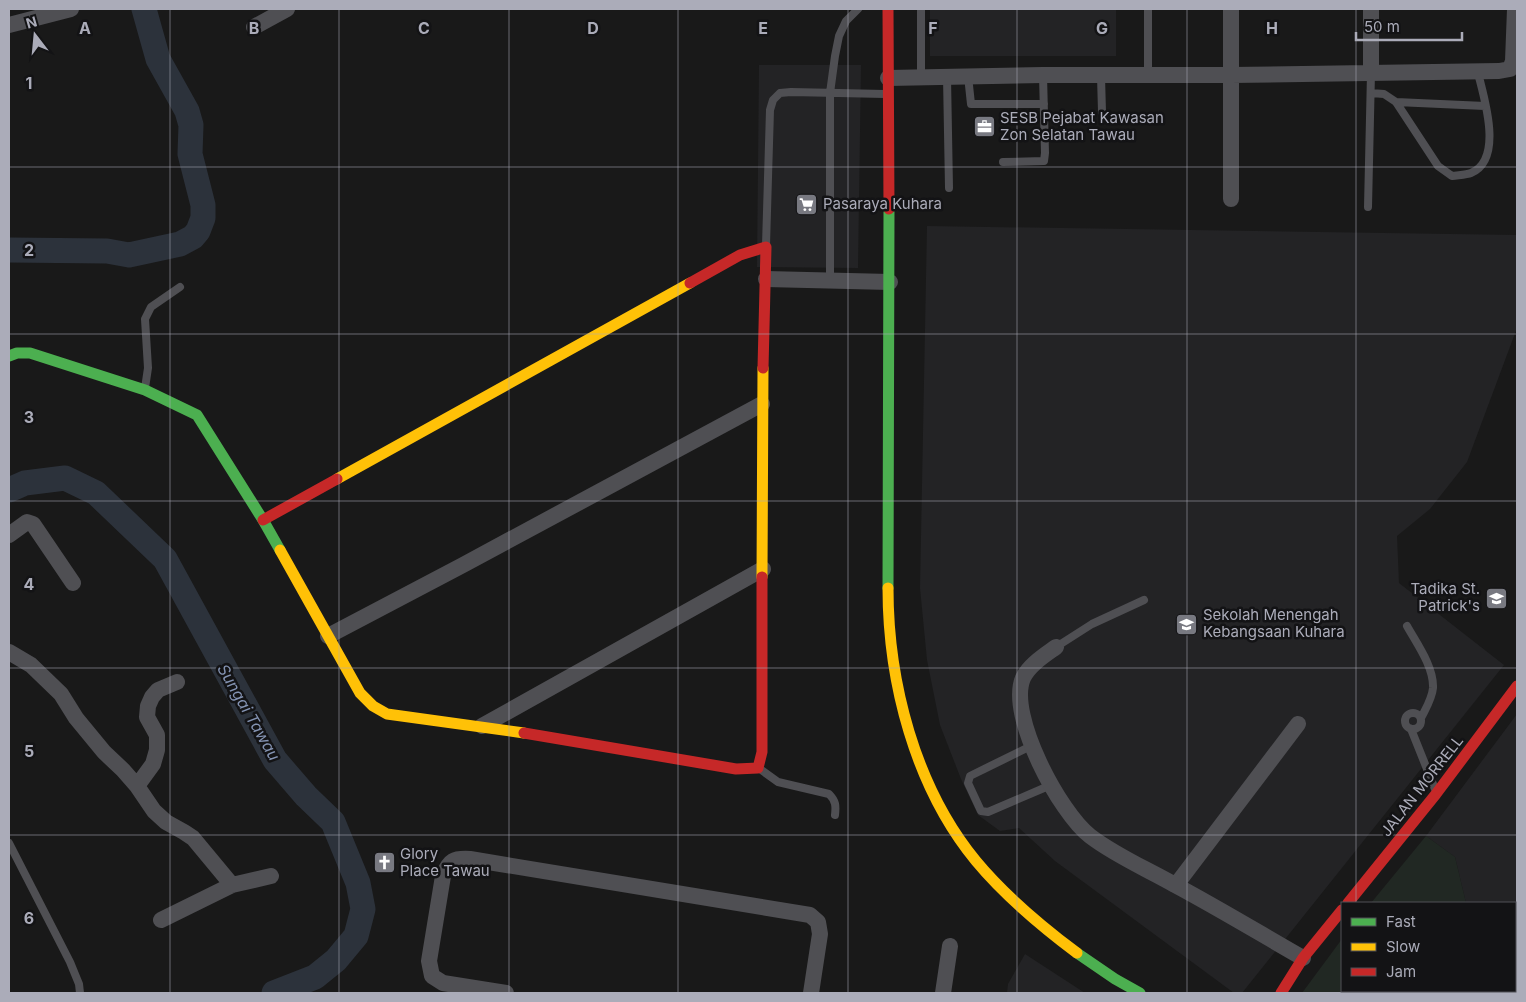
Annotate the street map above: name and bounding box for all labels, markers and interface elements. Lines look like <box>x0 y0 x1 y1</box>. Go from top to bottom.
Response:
north arrow <box>10 10 60 60</box>
scale bar <box>1356 10 1462 42</box>
text: N <box>24 12 39 32</box>
text: 50 m <box>1364 17 1400 36</box>
text: A <box>79 18 91 38</box>
text: B <box>249 18 259 38</box>
text: C <box>418 18 430 38</box>
text: D <box>587 18 599 38</box>
text: E <box>758 18 768 38</box>
text: F <box>928 18 938 38</box>
text: G <box>1096 18 1108 38</box>
text: H <box>1266 18 1278 38</box>
text: 1 <box>26 73 32 93</box>
place label: SESB Pejabat Kawasan Zon Selatan Tawau <box>1000 108 1164 144</box>
office icon: SESB Pejabat Kawasan Zon Selatan Tawau <box>972 115 996 139</box>
supermarket icon: Pasaraya Kuhara <box>795 192 819 216</box>
place label: Pasaraya Kuhara <box>823 194 942 213</box>
text: 2 <box>24 240 34 260</box>
text: 3 <box>24 407 34 427</box>
text: 4 <box>24 574 35 594</box>
place label: Tadika St. Patrick's <box>1410 579 1480 615</box>
school or university icon: Tadika St. Patrick's <box>1484 586 1508 610</box>
place label: Sekolah Menengah Kebangsaan Kuhara <box>1203 605 1345 641</box>
school or university icon: Sekolah Menengah Kebangsaan Kuhara <box>1175 612 1199 636</box>
water label: Sungai Tawau <box>213 660 285 764</box>
street label: JALAN MORRELL <box>1376 731 1467 840</box>
text: 5 <box>24 741 34 761</box>
place label: Glory Place Tawau <box>400 844 490 880</box>
church icon: Glory Place Tawau <box>372 851 396 875</box>
legend <box>1341 902 1516 992</box>
text: 6 <box>24 908 34 928</box>
text: Fast <box>1386 912 1416 931</box>
text: Slow <box>1386 937 1420 956</box>
text: Jam <box>1386 962 1416 981</box>

